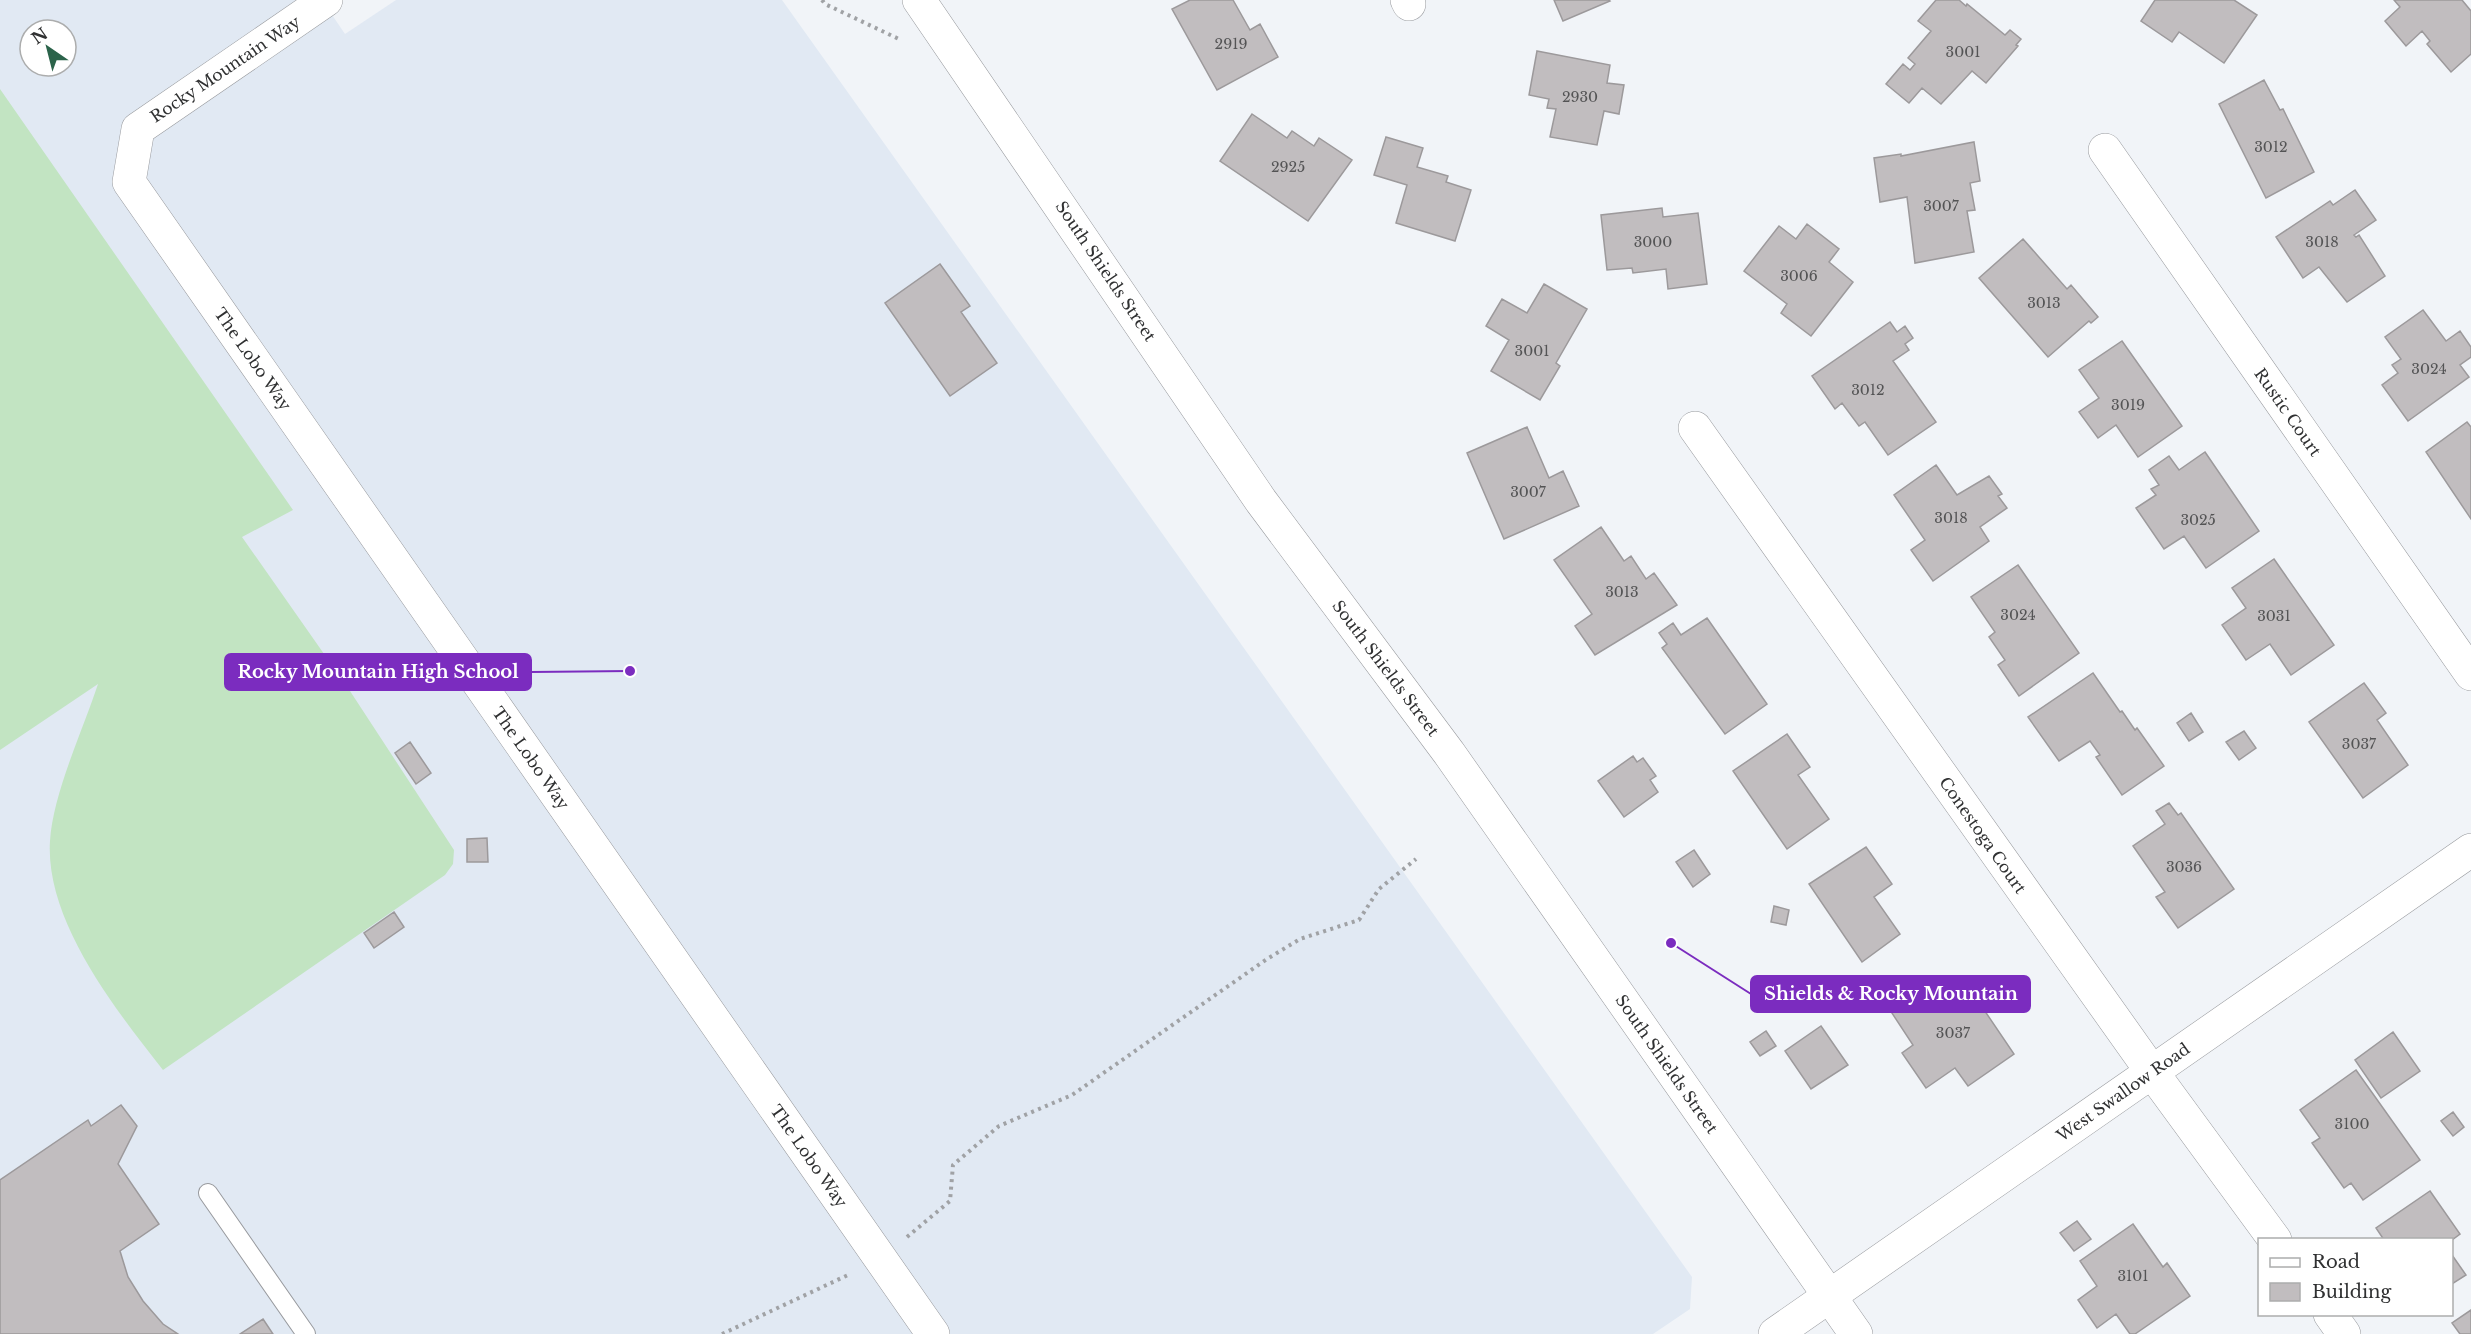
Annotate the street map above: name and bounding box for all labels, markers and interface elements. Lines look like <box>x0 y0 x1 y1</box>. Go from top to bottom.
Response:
street label: Rocky Mountain Way <box>146 11 304 127</box>
north arrow <box>18 18 78 78</box>
text: N <box>27 23 51 48</box>
house number: 2919 <box>1215 35 1247 53</box>
house number: 3001 <box>1946 43 1980 61</box>
house number: 2930 <box>1562 88 1598 106</box>
house number: 3012 <box>2254 138 2288 156</box>
house number: 2925 <box>1271 158 1305 176</box>
street label: South Shields Street <box>1052 197 1160 345</box>
house number: 3007 <box>1923 197 1960 215</box>
house number: 3000 <box>1634 233 1672 251</box>
house number: 3018 <box>2305 233 2339 251</box>
house number: 3006 <box>1780 267 1818 285</box>
house number: 3013 <box>2027 294 2061 312</box>
street label: The Lobo Way <box>210 304 296 415</box>
house number: 3001 <box>1515 342 1549 360</box>
house number: 3024 <box>2411 360 2447 378</box>
street label: Rustic Court <box>2250 364 2326 460</box>
house number: 3012 <box>1851 381 1885 399</box>
house number: 3019 <box>2111 396 2145 414</box>
house number: 3007 <box>1510 483 1547 501</box>
house number: 3018 <box>1934 509 1968 527</box>
house number: 3025 <box>2180 511 2216 529</box>
house number: 3013 <box>1605 583 1639 601</box>
street label: South Shields Street <box>1328 596 1444 740</box>
house number: 3024 <box>2000 606 2036 624</box>
house number: 3031 <box>2257 607 2291 625</box>
callout: Rocky Mountain High School <box>225 654 531 690</box>
text: Rocky Mountain High School <box>237 661 519 683</box>
street label: The Lobo Way <box>488 703 574 814</box>
house number: 3037 <box>2342 735 2377 753</box>
street label: Conestoga Court <box>1935 773 2031 897</box>
house number: 3036 <box>2166 858 2202 876</box>
callout: Shields & Rocky Mountain <box>1751 976 2030 1012</box>
text: Shields & Rocky Mountain <box>1764 983 2018 1005</box>
street label: South Shields Street <box>1611 991 1723 1137</box>
house number: 3037 <box>1936 1024 1971 1042</box>
street label: West Swallow Road <box>2052 1038 2194 1146</box>
street label: The Lobo Way <box>766 1101 852 1212</box>
house number: 3100 <box>2335 1115 2369 1133</box>
legend <box>2258 1238 2453 1316</box>
text: Road <box>2312 1251 2360 1273</box>
house number: 3101 <box>2117 1267 2149 1285</box>
text: Building <box>2312 1281 2391 1303</box>

